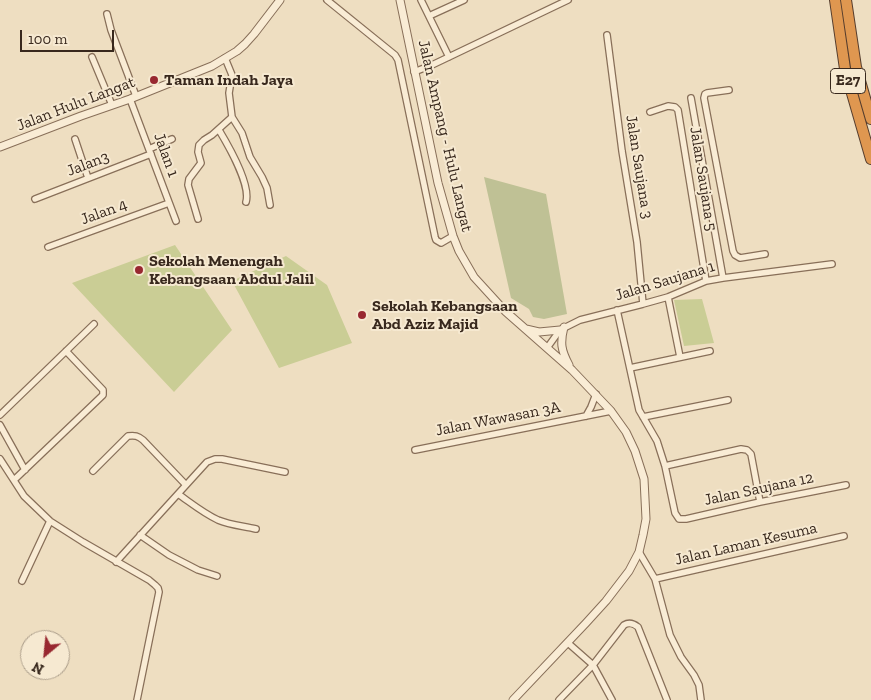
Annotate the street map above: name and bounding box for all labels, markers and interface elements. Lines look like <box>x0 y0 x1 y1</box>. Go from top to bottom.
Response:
scale bar <box>22 20 116 52</box>
text: 100 m <box>28 30 67 48</box>
street label: Jalan Ampang - Hulu Langat <box>414 38 476 234</box>
road number: E27 <box>830 68 866 94</box>
place label: Taman Indah Jaya <box>164 70 293 90</box>
street label: Jalan Hulu Langat <box>14 73 138 135</box>
marker: Taman Indah Jaya <box>148 74 160 86</box>
street label: Jalan Saujana 3 <box>621 114 657 220</box>
street label: Jalan Saujana 5 <box>685 126 721 232</box>
street label: Jalan 1 <box>149 130 183 180</box>
street label: Jalan3 <box>64 147 112 181</box>
street label: Jalan 4 <box>78 195 130 229</box>
place label: Sekolah Menengah Kebangsaan Abdul Jalil <box>149 251 314 289</box>
street label: Jalan Saujana 1 <box>613 257 717 305</box>
marker: Sekolah Menengah Kebangsaan Abdul Jalil <box>133 264 145 276</box>
place label: Sekolah Kebangsaan Abd Aziz Majid <box>372 296 518 334</box>
marker: Sekolah Kebangsaan Abd Aziz Majid <box>356 309 368 321</box>
street label: Jalan Wawasan 3A <box>434 397 562 441</box>
street label: Jalan Saujana 12 <box>703 468 815 510</box>
street label: Jalan Laman Kesuma <box>673 518 819 570</box>
north arrow <box>20 630 70 680</box>
text: N <box>30 658 47 678</box>

